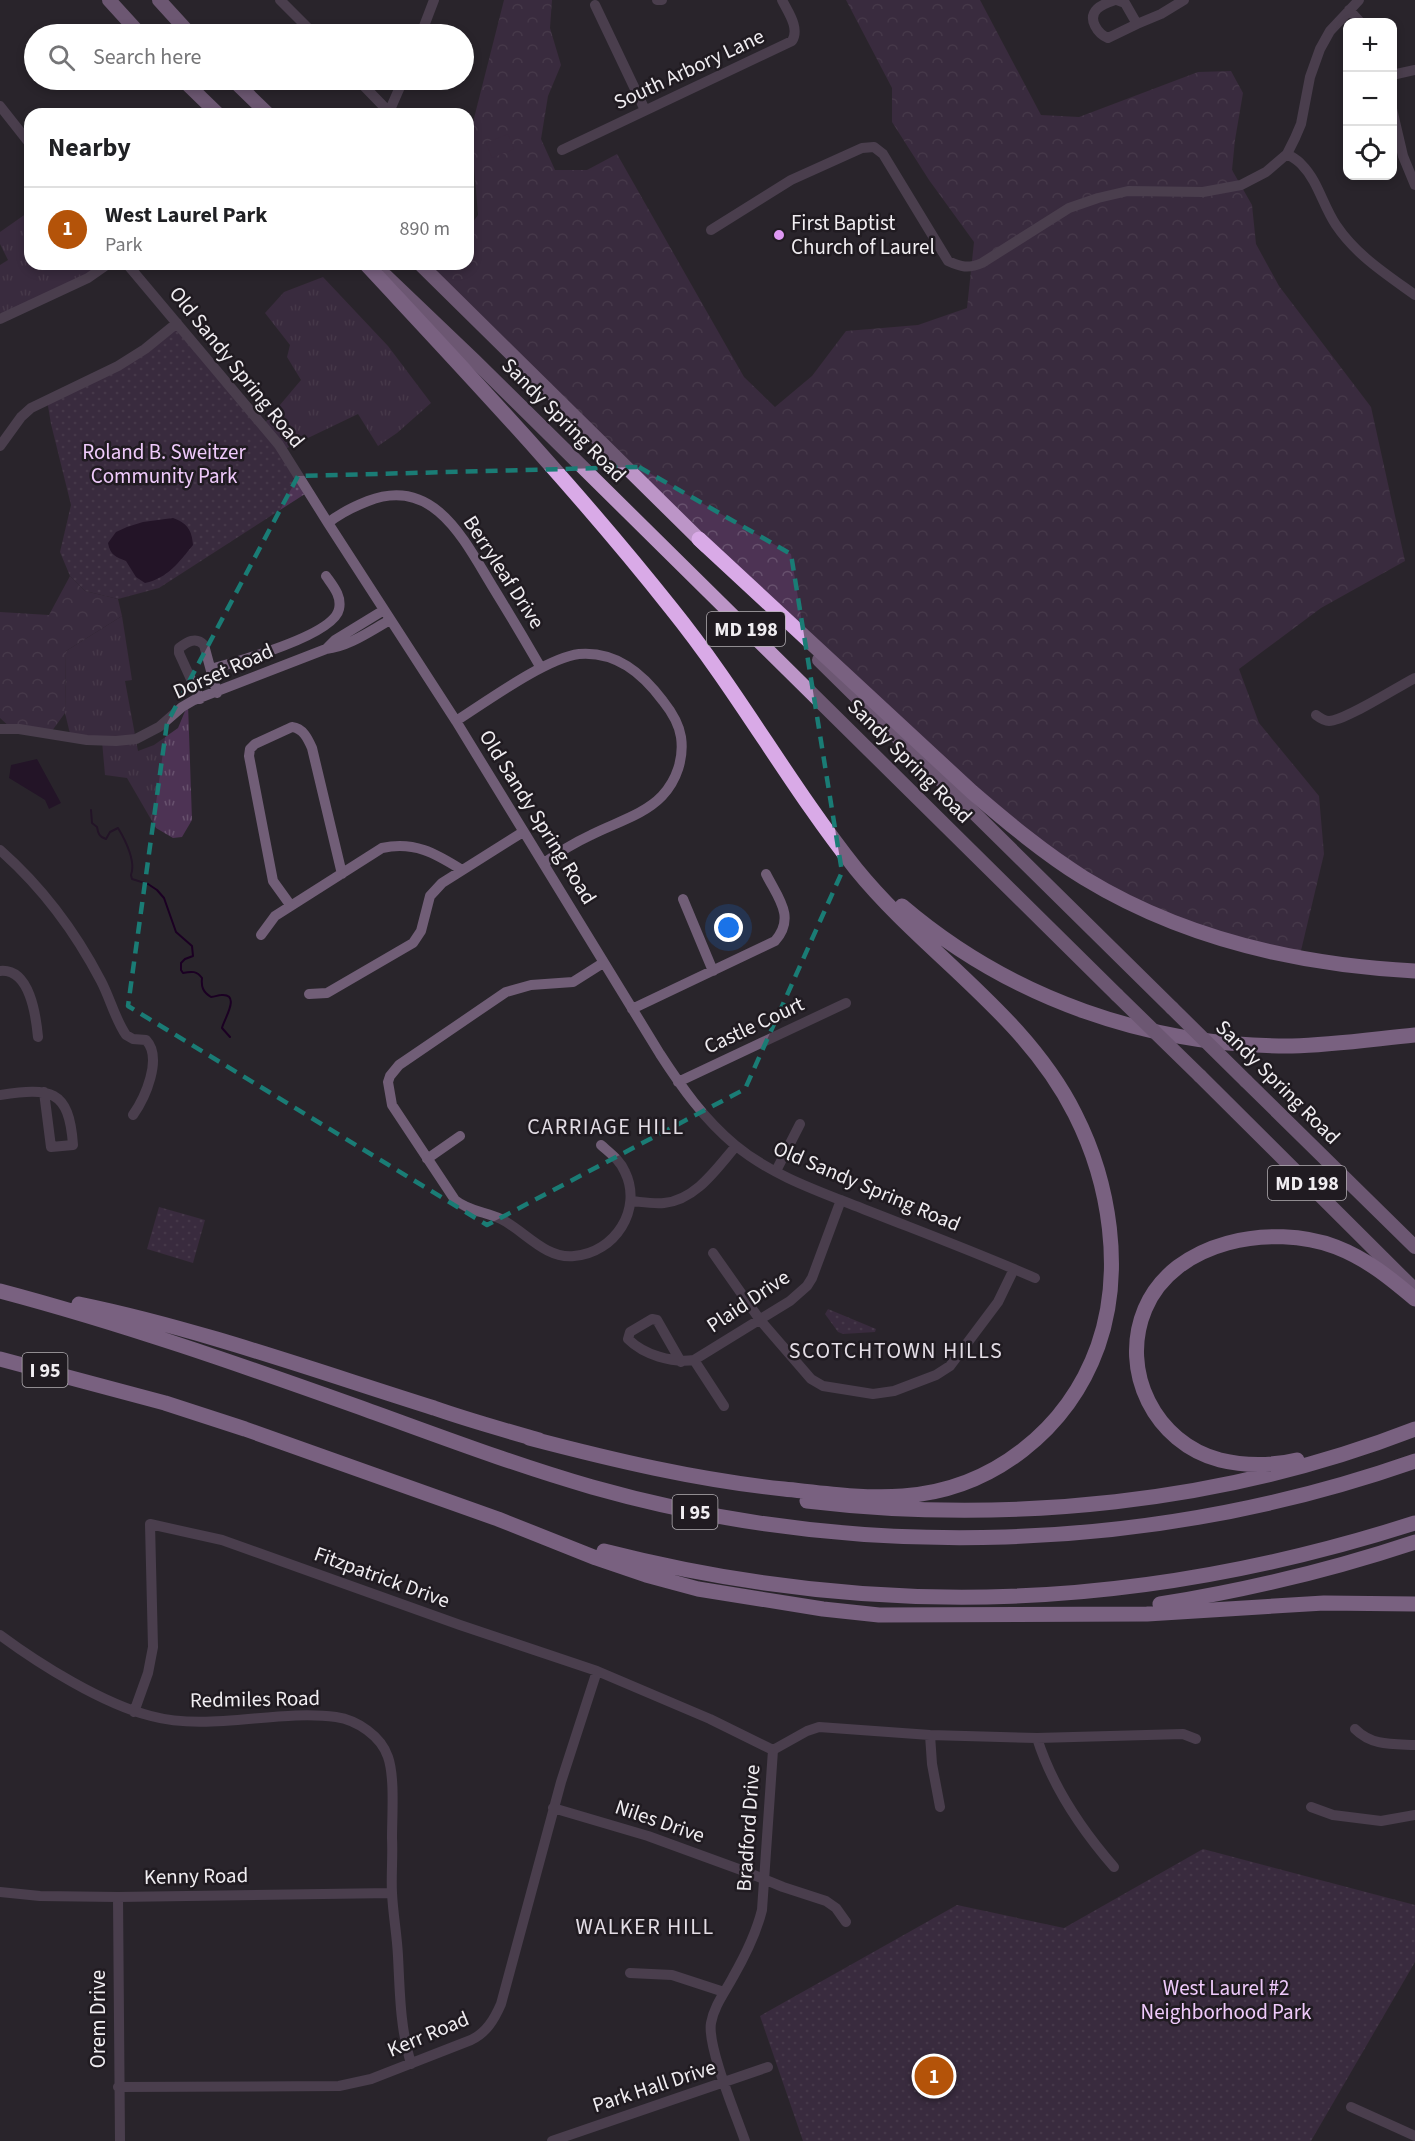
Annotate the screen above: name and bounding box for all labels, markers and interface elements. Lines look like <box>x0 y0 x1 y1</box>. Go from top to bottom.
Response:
map controls <box>1343 18 1397 180</box>
button: + <box>1343 18 1397 72</box>
street label: South Arbory Lane <box>609 21 769 117</box>
search box <box>24 24 474 90</box>
icon: search <box>45 41 78 74</box>
text: Search here <box>93 41 201 73</box>
button: − <box>1343 72 1397 126</box>
button: locate <box>1343 126 1397 180</box>
text: Nearby <box>48 129 131 166</box>
text: West Laurel Park <box>105 199 267 231</box>
place label: First Baptist Church of Laurel <box>791 208 935 262</box>
text: 1 <box>62 215 73 243</box>
text: 890 m <box>400 215 450 243</box>
marker: First Baptist Church of Laurel <box>772 228 786 242</box>
text: Park <box>105 231 142 259</box>
street label: Old Sandy Spring Road <box>162 280 312 454</box>
street label: Sandy Spring Road <box>495 351 633 489</box>
park label: Roland B. Sweitzer Community Park <box>82 437 246 491</box>
street label: Berryleaf Drive <box>456 509 552 635</box>
road number: MD 198 <box>707 612 785 646</box>
street label: Dorset Road <box>168 636 278 706</box>
street label: Sandy Spring Road <box>841 692 979 830</box>
street label: Old Sandy Spring Road <box>472 724 604 910</box>
your location <box>714 913 743 942</box>
street label: Castle Court <box>699 989 809 1061</box>
street label: Sandy Spring Road <box>1209 1013 1347 1151</box>
district label: CARRIAGE HILL <box>527 1111 685 1143</box>
street label: Old Sandy Spring Road <box>769 1133 965 1239</box>
road number: MD 198 <box>1268 1166 1346 1200</box>
street label: Plaid Drive <box>700 1262 796 1340</box>
district label: SCOTCHTOWN HILLS <box>789 1335 1003 1367</box>
road number: I 95 <box>22 1353 68 1387</box>
road number: I 95 <box>672 1495 718 1529</box>
street label: Fitzpatrick Drive <box>310 1539 454 1615</box>
street label: Redmiles Road <box>190 1683 320 1715</box>
street label: Bradford Drive <box>729 1764 767 1892</box>
street label: Niles Drive <box>611 1792 709 1850</box>
street label: Kenny Road <box>144 1860 248 1892</box>
district label: WALKER HILL <box>575 1911 715 1943</box>
street label: Orem Drive <box>83 1970 113 2068</box>
park label: West Laurel #2 Neighborhood Park <box>1141 1973 1312 2027</box>
street label: Kerr Road <box>382 2003 474 2065</box>
street label: Park Hall Drive <box>588 2052 720 2120</box>
pin: 1 <box>914 2054 954 2098</box>

